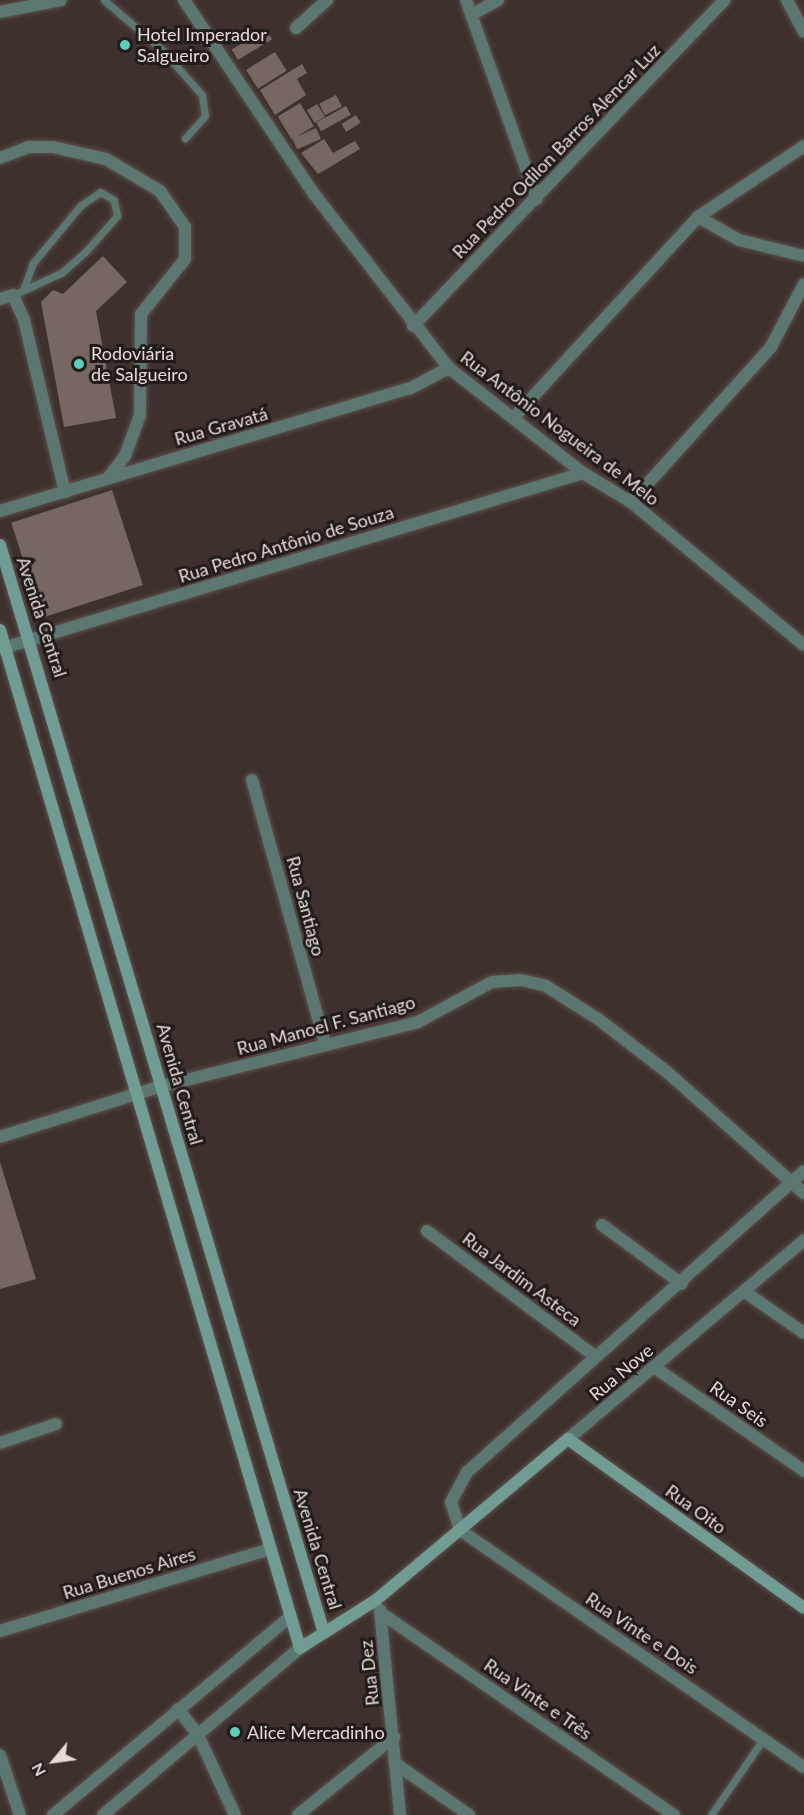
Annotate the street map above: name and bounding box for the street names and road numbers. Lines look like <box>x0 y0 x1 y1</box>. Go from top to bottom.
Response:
street label: Rua Pedro Odilon Barros Alencar Luz <box>447 39 665 263</box>
street label: Rua Antônio Nogueira de Melo <box>456 346 664 510</box>
street label: Rua Gravatá <box>172 402 270 450</box>
street label: Rua Pedro Antônio de Souza <box>175 501 397 587</box>
street label: Avenida Central <box>12 554 72 680</box>
street label: Rua Santiago <box>282 854 330 958</box>
street label: Rua Manoel F. Santiago <box>234 991 418 1059</box>
street label: Avenida Central <box>152 1021 208 1147</box>
street label: Rua Jardim Asteca <box>458 1227 586 1331</box>
street label: Rua Nove <box>585 1339 657 1405</box>
street label: Rua Seis <box>706 1376 772 1432</box>
street label: Rua Oito <box>661 1480 731 1538</box>
street label: Avenida Central <box>289 1486 347 1612</box>
street label: Rua Buenos Aires <box>60 1542 198 1604</box>
street label: Rua Vinte e Dois <box>581 1587 703 1679</box>
street label: Rua Dez <box>355 1639 383 1707</box>
street label: Rua Vinte e Três <box>480 1654 596 1744</box>

